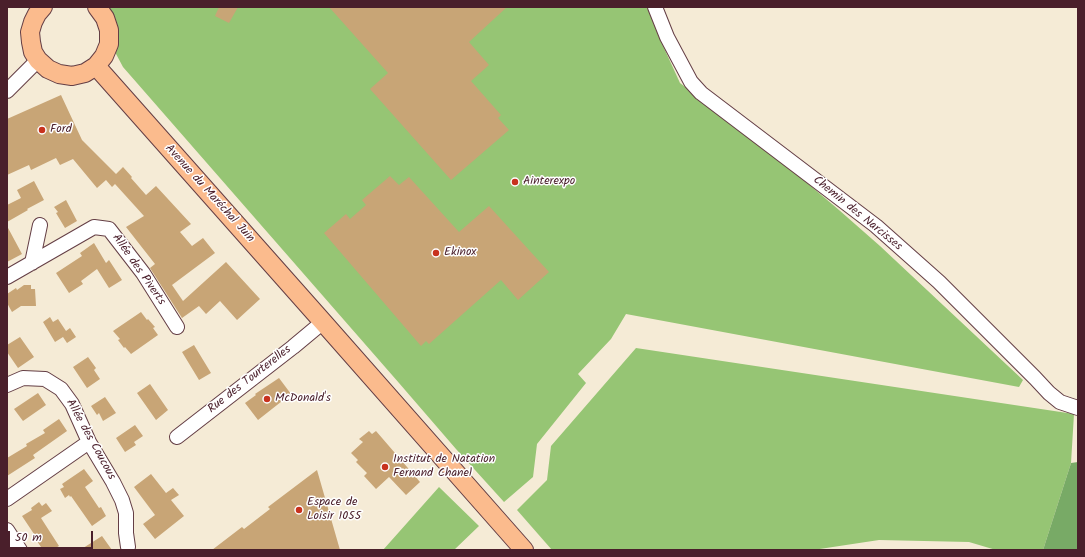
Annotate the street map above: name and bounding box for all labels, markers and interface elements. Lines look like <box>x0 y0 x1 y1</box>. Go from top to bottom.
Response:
place label: Ford <box>50 123 72 137</box>
marker: Ford <box>37 125 47 135</box>
street label: Avenue du Maréchal Juin <box>161 142 257 246</box>
street label: Chemin des Narcisses <box>809 174 905 254</box>
place label: Ainterexpo <box>523 175 575 189</box>
marker: Ainterexpo <box>510 177 520 187</box>
street label: Allée des Piverts <box>108 232 168 308</box>
place label: Ekinox <box>444 246 476 260</box>
marker: Ekinox <box>431 248 441 258</box>
street label: Rue des Tourterelles <box>205 343 295 417</box>
place label: McDonald's <box>275 392 331 406</box>
marker: McDonald's <box>262 394 272 404</box>
street label: Allée des Coucous <box>62 397 118 483</box>
place label: Institut de Natation Fernand Chanel <box>393 453 495 481</box>
marker: Institut de Natation Fernand Chanel <box>380 462 390 472</box>
place label: Espace de Loisir 1055 <box>307 496 361 524</box>
marker: Espace de Loisir 1055 <box>294 505 304 515</box>
scale bar <box>10 523 95 549</box>
text: 50 m <box>15 528 42 547</box>

